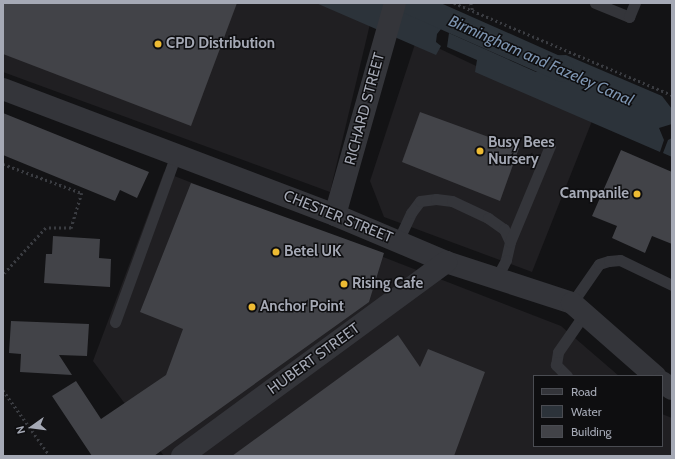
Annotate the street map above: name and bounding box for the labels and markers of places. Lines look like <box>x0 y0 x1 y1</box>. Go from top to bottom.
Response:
place label: CPD Distribution <box>166 35 275 53</box>
marker: CPD Distribution <box>153 39 163 49</box>
place label: Busy Bees Nursery <box>488 133 555 168</box>
marker: Busy Bees Nursery <box>475 146 485 156</box>
place label: Campanile <box>560 185 629 203</box>
marker: Campanile <box>632 189 642 199</box>
place label: Betel UK <box>284 243 341 261</box>
marker: Betel UK <box>271 247 281 257</box>
place label: Rising Cafe <box>352 275 423 293</box>
marker: Rising Cafe <box>339 279 349 289</box>
place label: Anchor Point <box>260 298 344 316</box>
marker: Anchor Point <box>247 302 257 312</box>

